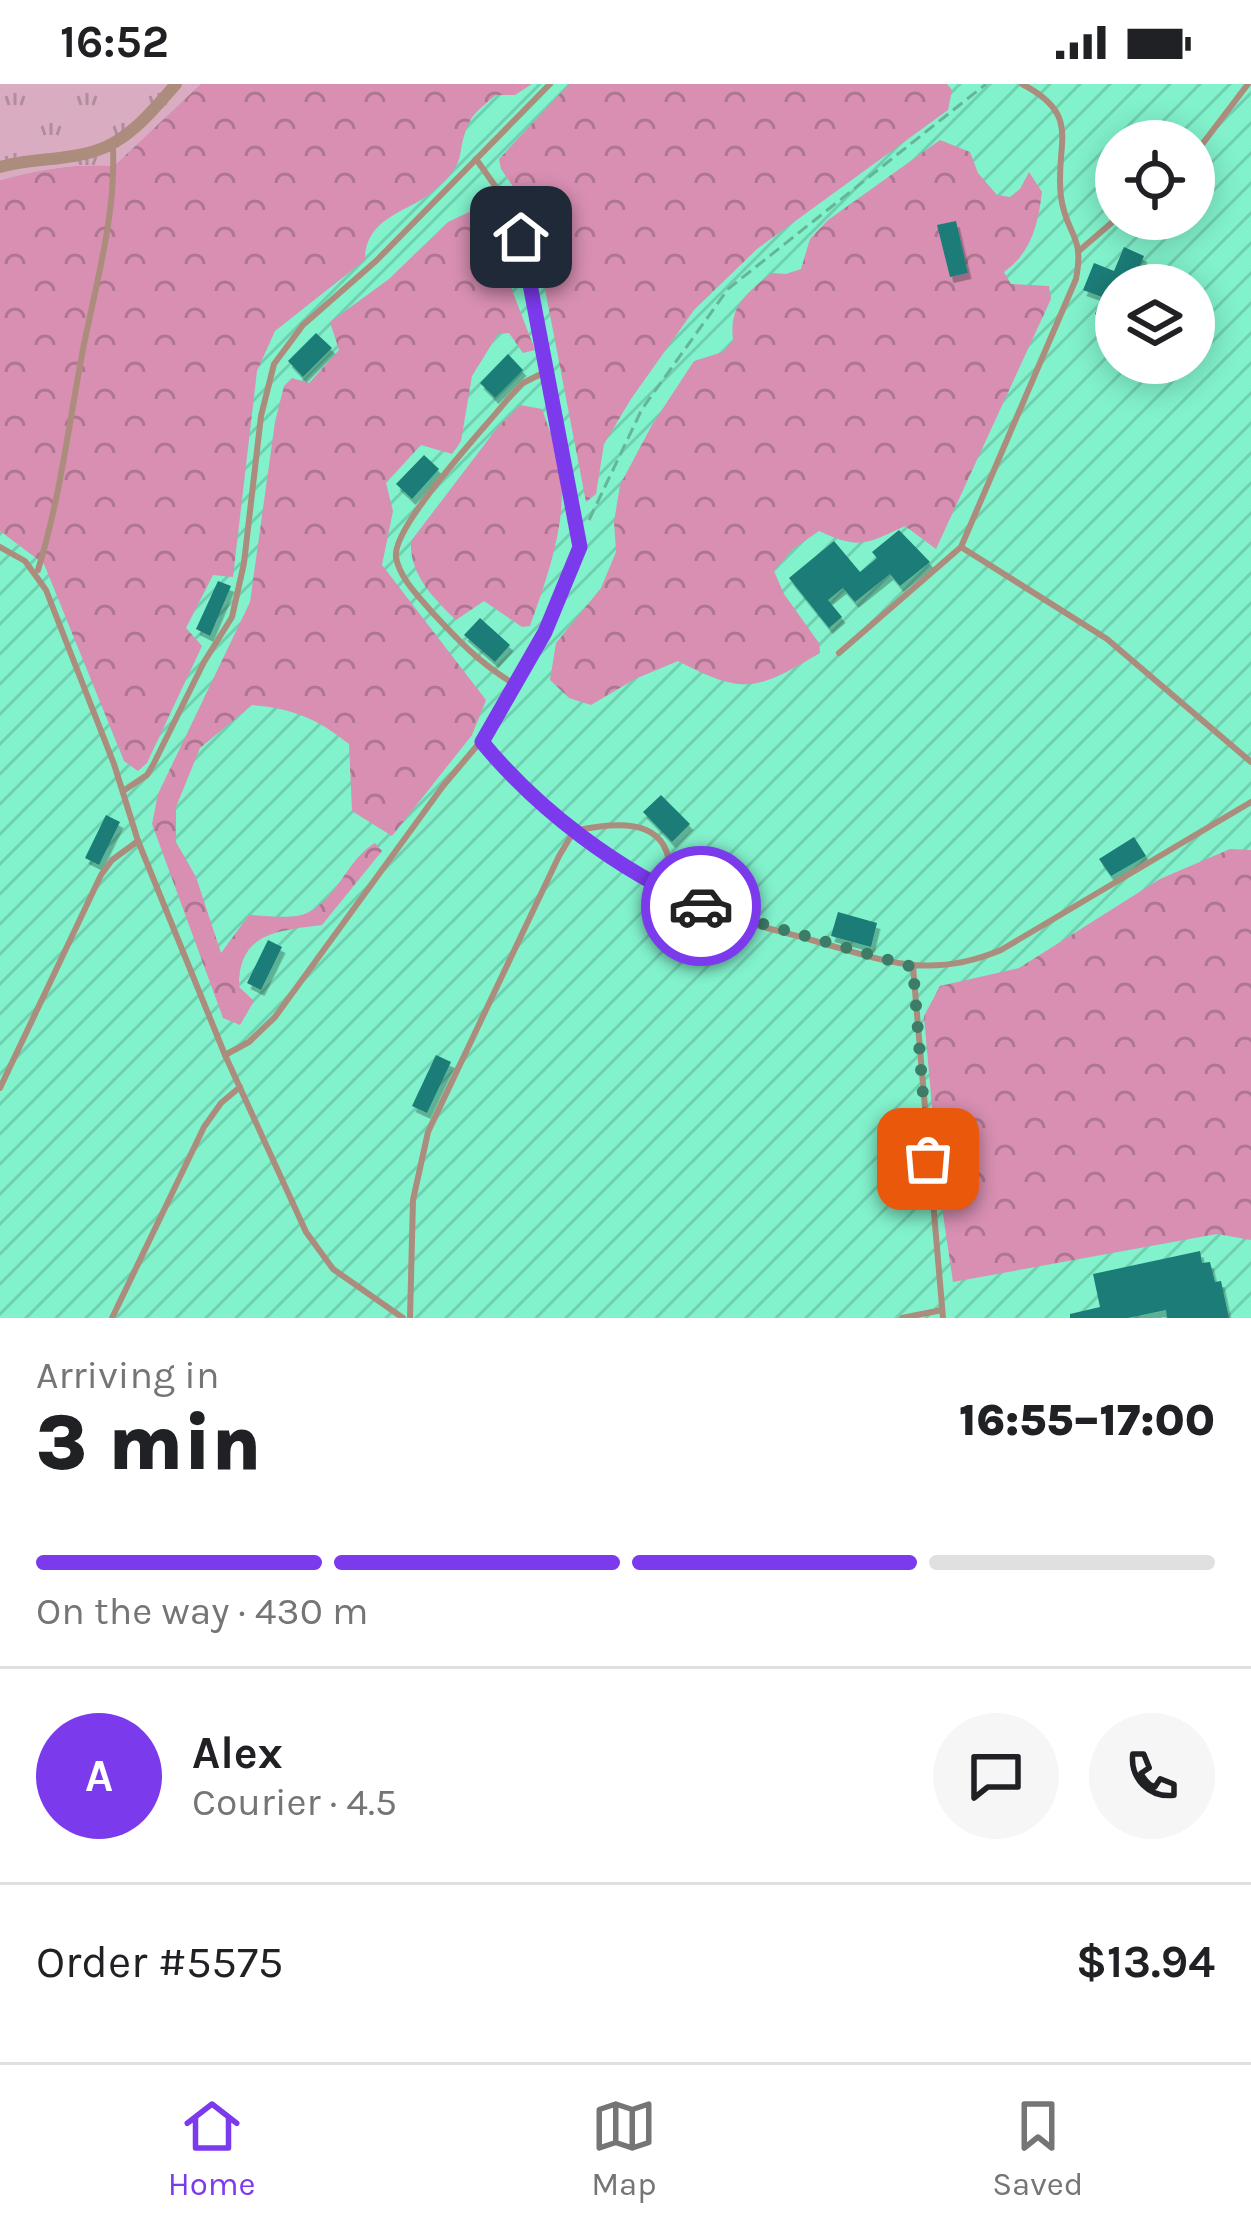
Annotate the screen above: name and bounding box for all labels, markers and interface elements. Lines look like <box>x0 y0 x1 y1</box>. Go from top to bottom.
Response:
text: 16:52 <box>60 16 169 68</box>
map controls <box>1095 120 1215 384</box>
button: locate <box>1095 120 1215 240</box>
pin <box>470 186 572 288</box>
icon: home <box>488 204 554 270</box>
button: layers <box>1095 264 1215 384</box>
courier <box>641 846 761 966</box>
icon: car <box>668 873 734 939</box>
pin <box>877 1108 979 1210</box>
icon: bag <box>895 1126 961 1192</box>
text: Arriving in <box>36 1352 219 1398</box>
text: 16:55–17:00 <box>959 1394 1215 1446</box>
text: 3 min <box>36 1397 261 1489</box>
text: On the way · 430 m <box>36 1588 369 1634</box>
button: chat <box>933 1713 1059 1839</box>
button: phone <box>1089 1713 1215 1839</box>
text: Alex <box>192 1727 283 1779</box>
text: A <box>85 1750 113 1802</box>
text: Courier · 4.5 <box>192 1779 397 1825</box>
text: Order #5575 <box>36 1936 284 1988</box>
text: $13.94 <box>1076 1936 1215 1988</box>
tab: Home <box>168 2093 256 2203</box>
tab: Map <box>591 2093 657 2203</box>
tab: Saved <box>992 2093 1083 2203</box>

